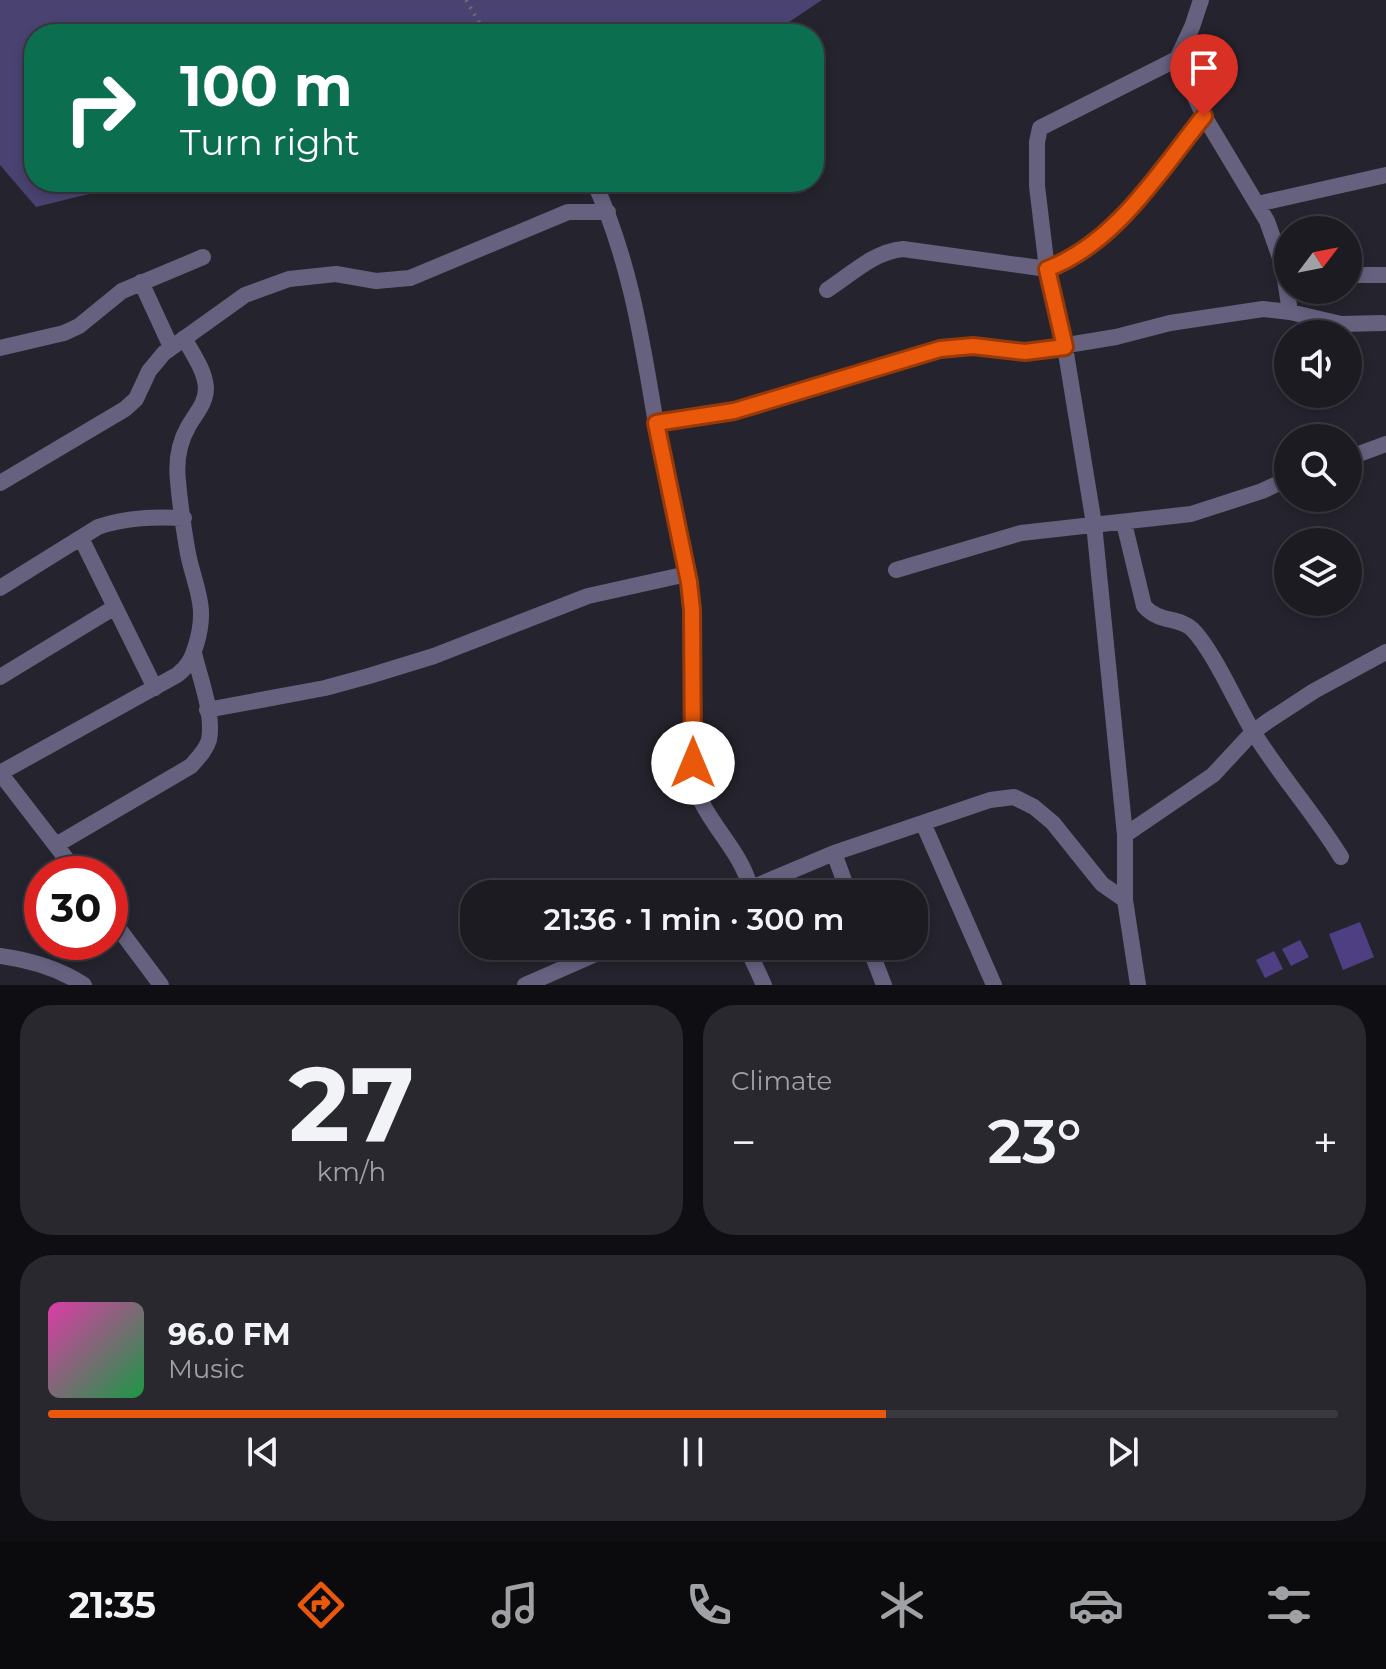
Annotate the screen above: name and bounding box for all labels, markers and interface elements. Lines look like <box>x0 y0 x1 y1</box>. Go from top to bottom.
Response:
pin <box>1170 34 1238 116</box>
icon: arrive <box>1182 46 1226 90</box>
text: 100 m <box>180 52 353 120</box>
icon: right <box>48 56 152 160</box>
text: Turn right <box>180 120 360 164</box>
north arrow <box>1274 216 1362 304</box>
map controls <box>1274 216 1362 616</box>
button: sound <box>1274 320 1362 408</box>
button: search <box>1274 424 1362 512</box>
button: layers <box>1274 528 1362 616</box>
position arrow <box>651 721 735 805</box>
speed limit sign: 30 <box>24 856 128 960</box>
text: 21:36 · 1 min · 300 m <box>544 901 844 938</box>
text: 27 <box>289 1040 414 1167</box>
text: Climate <box>731 1065 832 1097</box>
text: 23° <box>987 1105 1082 1178</box>
text: − <box>731 1115 756 1169</box>
text: + <box>1313 1115 1338 1169</box>
text: km/h <box>317 1156 386 1188</box>
text: 96.0 FM <box>168 1316 291 1353</box>
text: Music <box>168 1353 245 1385</box>
icon: previous <box>241 1430 285 1474</box>
icon: pause <box>671 1430 715 1474</box>
icon: next <box>1101 1430 1145 1474</box>
icon: directions <box>293 1577 349 1633</box>
icon: music <box>487 1577 543 1633</box>
icon: phone <box>681 1577 737 1633</box>
icon: climate <box>874 1577 930 1633</box>
icon: car <box>1068 1577 1124 1633</box>
icon: filters <box>1261 1577 1317 1633</box>
text: 21:35 <box>69 1583 156 1627</box>

